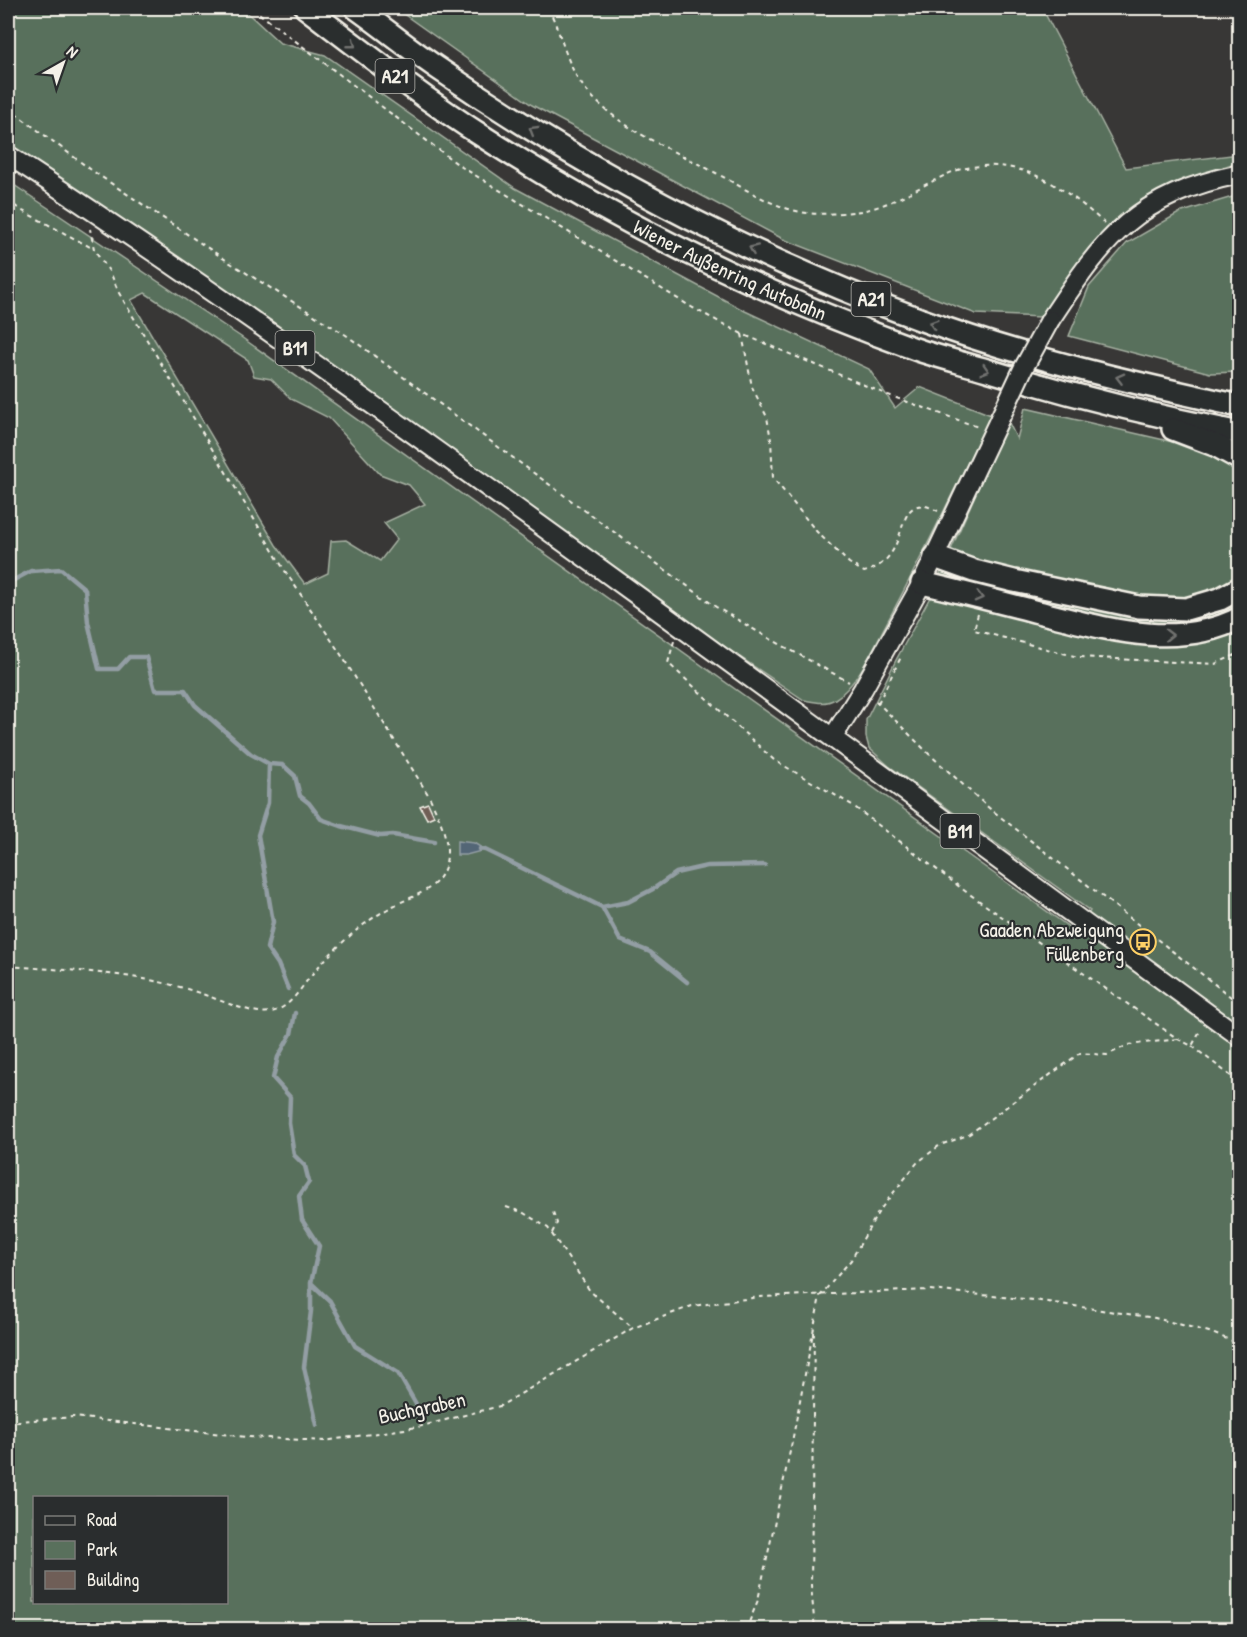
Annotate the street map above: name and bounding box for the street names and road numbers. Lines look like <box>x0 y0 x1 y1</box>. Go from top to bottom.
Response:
road number: A21 <box>376 59 414 93</box>
street label: Wiener Außenring Autobahn <box>628 212 831 327</box>
road number: A21 <box>852 282 890 316</box>
road number: B11 <box>276 331 314 365</box>
road number: B11 <box>940 814 980 848</box>
street label: Buchgraben <box>376 1384 468 1431</box>

